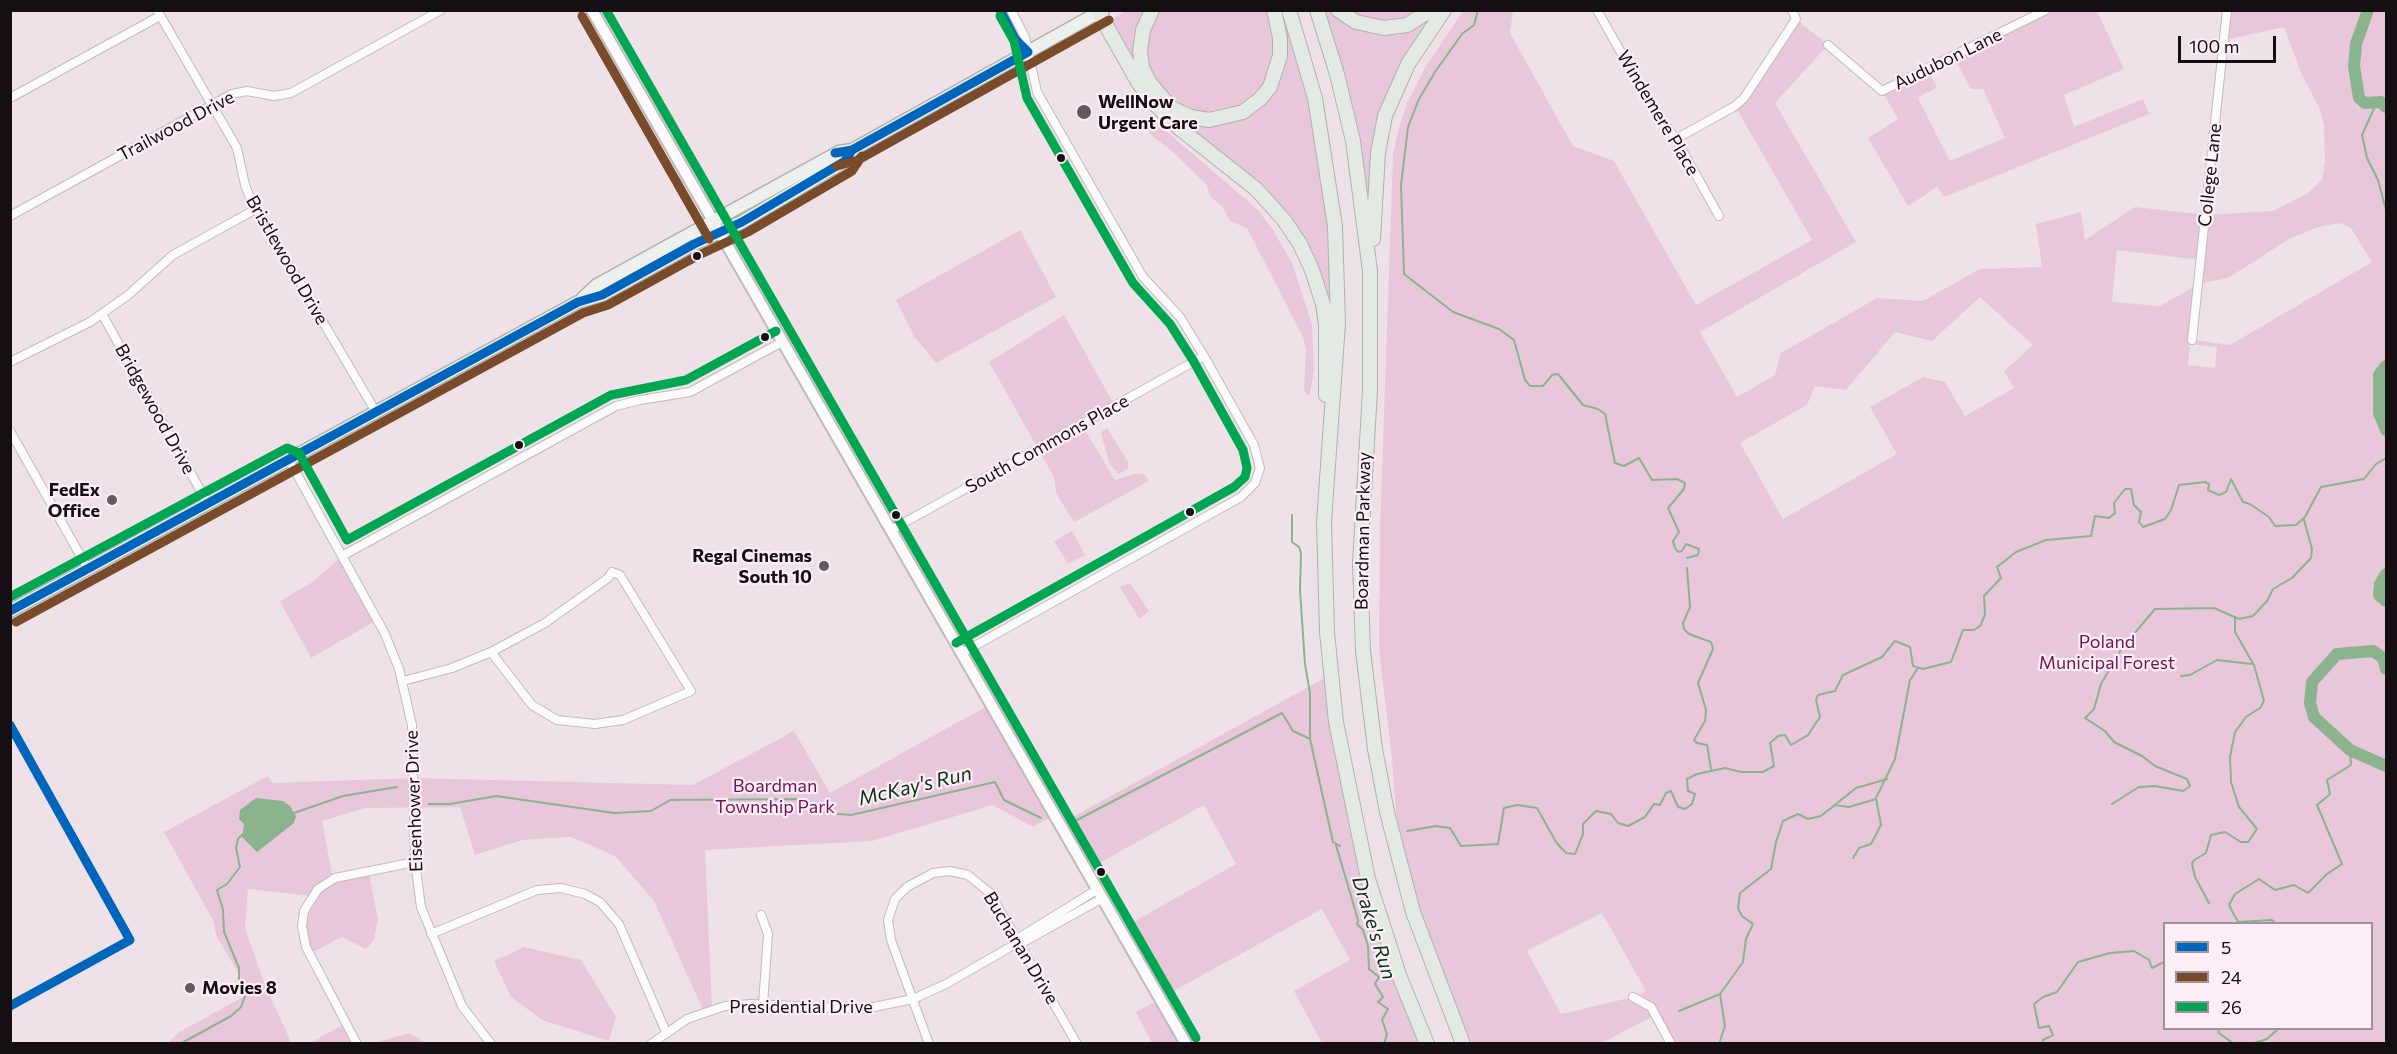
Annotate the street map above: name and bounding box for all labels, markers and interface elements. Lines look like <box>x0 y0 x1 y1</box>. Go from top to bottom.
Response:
street label: Audubon Lane <box>1890 24 2006 94</box>
scale bar <box>2181 24 2278 62</box>
text: 100 m <box>2189 35 2239 57</box>
street label: Windemere Place <box>1612 47 1704 179</box>
street label: Trailwood Drive <box>114 86 238 166</box>
place label: WellNow Urgent Care <box>1098 91 1198 134</box>
marker: WellNow Urgent Care <box>1075 103 1093 121</box>
street label: College Lane <box>2194 122 2226 228</box>
unlabelled marker <box>1055 152 1067 164</box>
street label: Bristlewood Drive <box>241 192 333 328</box>
unlabelled marker <box>691 250 703 262</box>
unlabelled marker <box>759 331 771 343</box>
street label: Bridgewood Drive <box>110 340 200 478</box>
street label: South Commons Place <box>962 390 1132 498</box>
unlabelled marker <box>513 439 525 451</box>
street label: Boardman Parkway <box>1351 452 1375 610</box>
place label: FedEx Office <box>48 479 100 522</box>
marker: FedEx Office <box>105 493 119 507</box>
unlabelled marker <box>1184 506 1196 518</box>
unlabelled marker <box>890 509 902 521</box>
place label: Regal Cinemas South 10 <box>692 545 812 588</box>
marker: Regal Cinemas South 10 <box>817 559 831 573</box>
park label: Poland Municipal Forest <box>2039 631 2175 674</box>
street label: Eisenhower Drive <box>401 730 427 872</box>
water label: McKay's Run <box>856 761 974 811</box>
park label: Boardman Township Park <box>715 775 835 818</box>
unlabelled marker <box>1095 866 1107 878</box>
water label: Drake's Run <box>1347 873 1401 983</box>
street label: Buchanan Drive <box>979 888 1063 1008</box>
legend <box>2163 922 2373 1030</box>
text: 5 <box>2221 936 2231 958</box>
text: 24 <box>2221 966 2241 988</box>
place label: Movies 8 <box>202 977 277 999</box>
marker: Movies 8 <box>183 981 197 995</box>
street label: Presidential Drive <box>729 996 873 1018</box>
text: 26 <box>2221 996 2242 1018</box>

